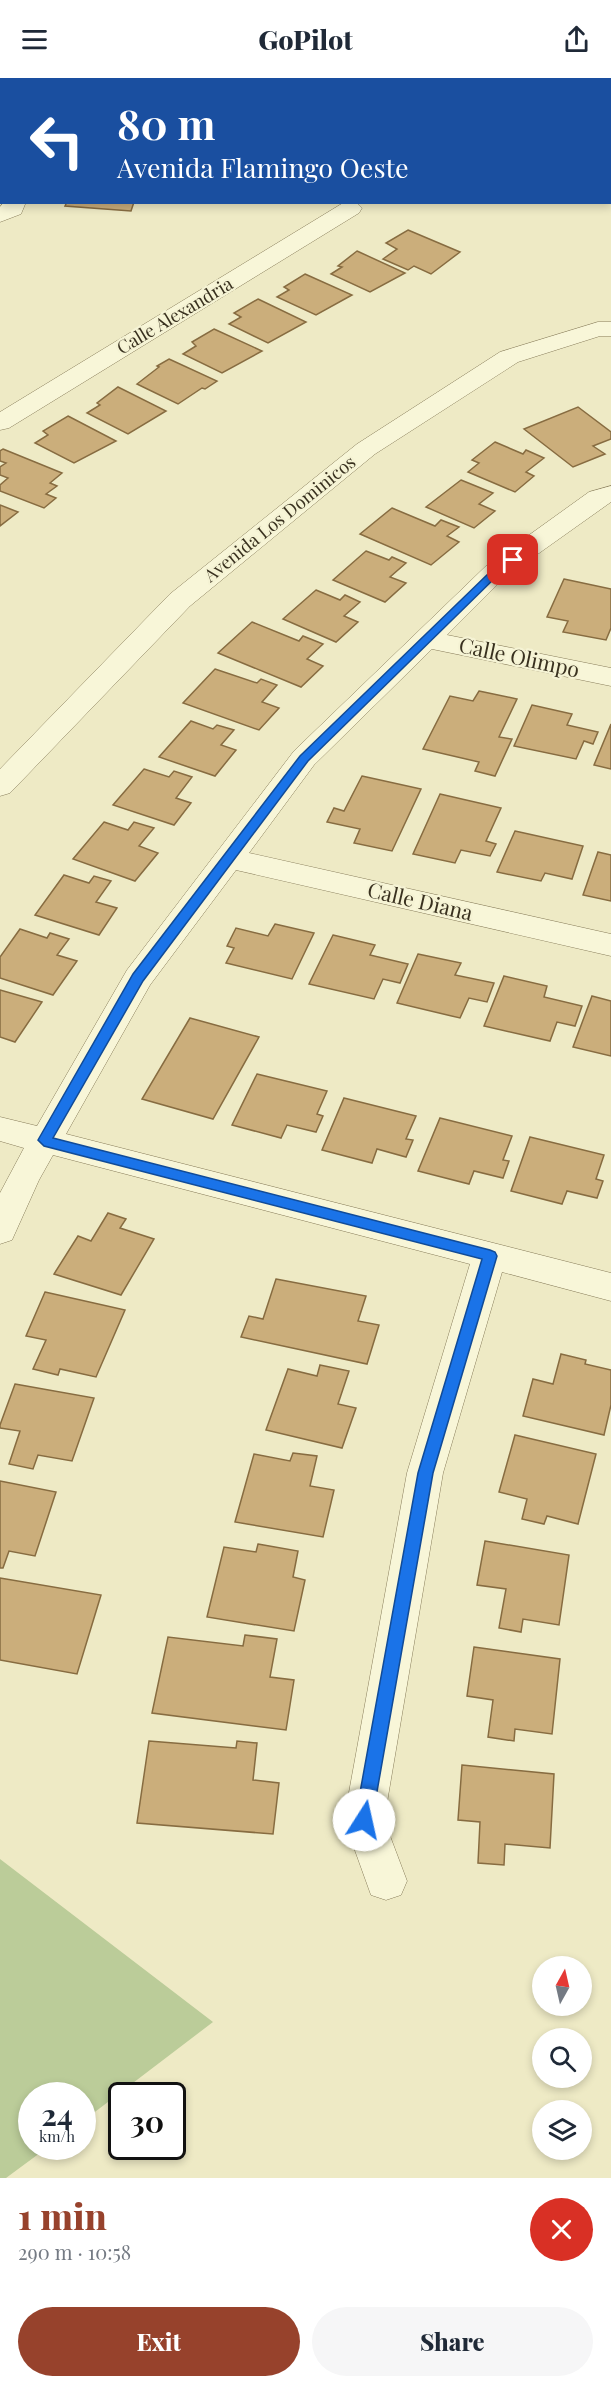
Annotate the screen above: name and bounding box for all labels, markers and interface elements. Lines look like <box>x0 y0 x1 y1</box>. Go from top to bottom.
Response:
text: GoPilot <box>258 21 353 57</box>
icon: menu <box>18 23 51 56</box>
icon: share <box>560 23 593 56</box>
text: 80 m <box>117 95 215 151</box>
icon: left <box>18 102 96 180</box>
text: Avenida Flamingo Oeste <box>117 149 409 185</box>
street label: Calle Alexandria <box>112 271 237 359</box>
street label: Avenida Los Dominicos <box>198 450 360 588</box>
pin <box>487 534 538 585</box>
icon: arrive <box>496 543 529 576</box>
street label: Calle Olimpo <box>457 630 582 682</box>
street label: Calle Diana <box>365 874 476 926</box>
position arrow <box>332 1788 396 1852</box>
north arrow <box>532 1956 592 2016</box>
map controls <box>532 1956 592 2160</box>
button: search <box>532 2028 592 2088</box>
speed limit sign: 30 <box>108 2082 186 2160</box>
text: 24 <box>41 2094 73 2134</box>
button: layers <box>532 2100 592 2160</box>
text: km/h <box>39 2126 75 2146</box>
text: 1 min <box>18 2191 107 2239</box>
button: close <box>530 2198 593 2261</box>
text: 290 m · 10:58 <box>18 2238 131 2265</box>
button: Exit <box>18 2307 300 2376</box>
button: Share <box>312 2307 593 2376</box>

